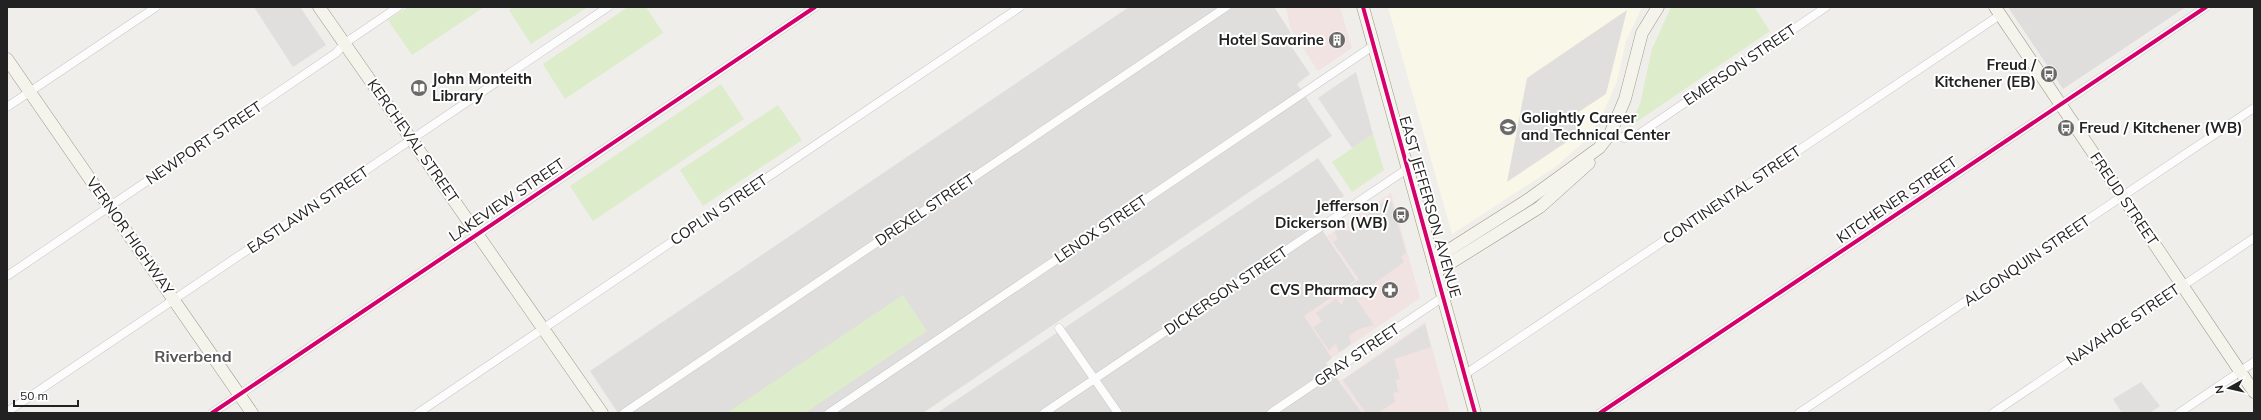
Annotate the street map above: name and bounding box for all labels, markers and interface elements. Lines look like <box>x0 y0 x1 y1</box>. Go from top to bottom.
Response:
street label: EMERSON STREET <box>1680 20 1800 109</box>
place label: Hotel Savarine <box>1218 30 1324 49</box>
building icon: Hotel Savarine <box>1327 30 1347 50</box>
place label: Freud / Kitchener (EB) <box>1934 55 2037 91</box>
bus stop icon: Freud / Kitchener (EB) <box>2039 64 2059 84</box>
place label: John Monteith Library <box>432 69 532 105</box>
street label: KERCHEVAL STREET <box>363 75 463 206</box>
library icon: John Monteith Library <box>409 78 429 98</box>
street label: NEWPORT STREET <box>142 97 265 188</box>
place label: Golightly Career and Technical Center <box>1521 108 1670 144</box>
street label: EAST JEFFERSON AVENUE <box>1395 114 1466 300</box>
school or university icon: Golightly Career and Technical Center <box>1498 117 1518 137</box>
bus stop icon: Freud / Kitchener (WB) <box>2056 118 2076 138</box>
place label: Freud / Kitchener (WB) <box>2079 118 2243 137</box>
street label: CONTINENTAL STREET <box>1659 141 1805 248</box>
street label: FREUD STREET <box>2086 148 2163 249</box>
street label: KITCHENER STREET <box>1833 152 1961 247</box>
street label: LAKEVIEW STREET <box>445 154 568 245</box>
street label: EASTLAWN STREET <box>243 162 372 257</box>
street label: DREXEL STREET <box>871 169 978 250</box>
street label: COPLIN STREET <box>666 170 771 249</box>
street label: VERNOR HIGHWAY <box>83 173 179 299</box>
street label: LENOX STREET <box>1051 190 1151 267</box>
place label: Jefferson / Dickerson (WB) <box>1275 196 1389 232</box>
bus stop icon: Jefferson / Dickerson (WB) <box>1391 205 1411 225</box>
street label: ALGONQUIN STREET <box>1960 211 2094 310</box>
street label: DICKERSON STREET <box>1160 242 1291 339</box>
place label: CVS Pharmacy <box>1270 280 1378 299</box>
pharmacy icon: CVS Pharmacy <box>1380 280 1400 300</box>
street label: NAVAHOE STREET <box>2062 280 2183 370</box>
street label: GRAY STREET <box>1310 319 1403 390</box>
district label: Riverbend <box>154 346 232 366</box>
north arrow <box>2209 368 2249 408</box>
scale bar <box>14 382 78 408</box>
text: N <box>2212 384 2227 394</box>
text: 50 m <box>20 388 48 403</box>

